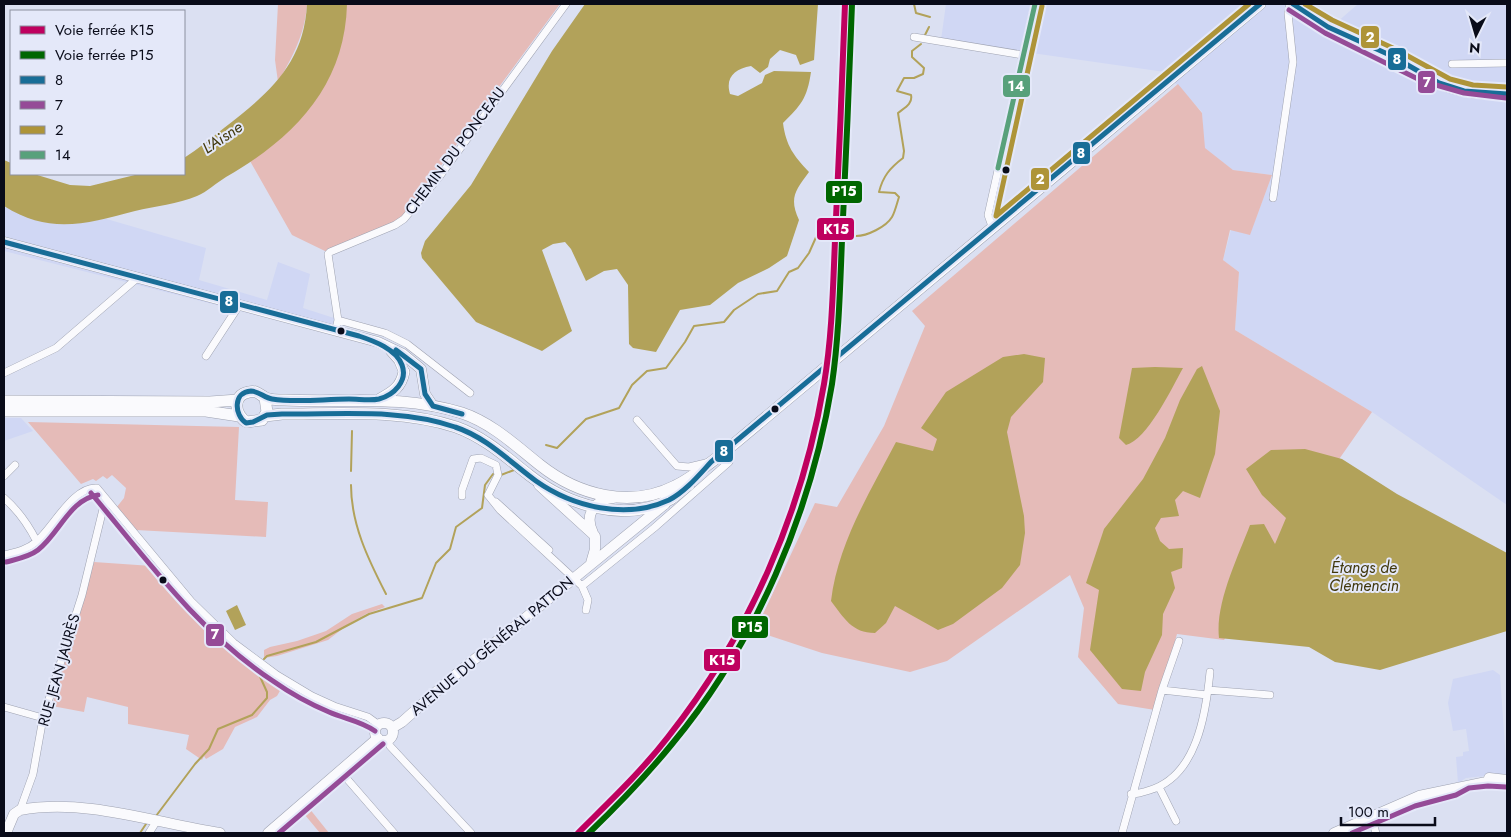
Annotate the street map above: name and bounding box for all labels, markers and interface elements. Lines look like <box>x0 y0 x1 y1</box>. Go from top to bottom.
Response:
legend <box>10 10 185 175</box>
north arrow <box>1451 10 1501 60</box>
text: Voie ferrée K15 <box>55 19 154 41</box>
line badge: 2 <box>1360 25 1380 49</box>
text: 2 <box>1365 27 1375 47</box>
text: N <box>1468 38 1481 58</box>
text: Voie ferrée P15 <box>55 44 153 66</box>
line badge: 8 <box>1387 47 1407 71</box>
text: 8 <box>1393 49 1402 69</box>
text: 8 <box>55 69 63 91</box>
line badge: 7 <box>1417 70 1436 94</box>
text: 7 <box>1423 72 1432 92</box>
line badge: 14 <box>1002 74 1031 98</box>
text: 14 <box>1008 76 1025 96</box>
street label: CHEMIN DU PONCEAU <box>400 83 510 219</box>
text: 7 <box>55 94 63 116</box>
water label: L'Aisne <box>197 116 247 159</box>
text: 2 <box>55 119 64 141</box>
line badge: 8 <box>1072 141 1091 165</box>
text: 8 <box>1077 143 1086 163</box>
text: 14 <box>55 144 71 166</box>
unlabelled marker <box>1001 165 1011 175</box>
line badge: 2 <box>1030 167 1050 191</box>
text: 2 <box>1035 169 1045 189</box>
line badge: P15 <box>825 180 863 204</box>
text: P15 <box>832 181 856 201</box>
line badge: K15 <box>816 217 855 241</box>
text: K15 <box>823 219 849 239</box>
line badge: 8 <box>219 290 239 314</box>
text: 8 <box>225 291 234 311</box>
unlabelled marker <box>336 326 346 336</box>
unlabelled marker <box>770 404 780 414</box>
line badge: 8 <box>714 439 734 463</box>
text: 8 <box>720 441 729 461</box>
water label: Étangs de Clémencin <box>1329 556 1399 597</box>
street label: AVENUE DU GÉNÉRAL PATTON <box>406 571 578 721</box>
unlabelled marker <box>158 575 168 585</box>
street label: RUE JEAN JAURÈS <box>32 611 86 729</box>
line badge: P15 <box>731 615 769 639</box>
text: P15 <box>738 617 762 637</box>
line badge: 7 <box>205 623 225 647</box>
text: 7 <box>211 624 220 644</box>
line badge: K15 <box>703 648 741 672</box>
text: K15 <box>709 650 735 670</box>
scale bar <box>1341 794 1435 826</box>
text: 100 m <box>1348 801 1389 823</box>

